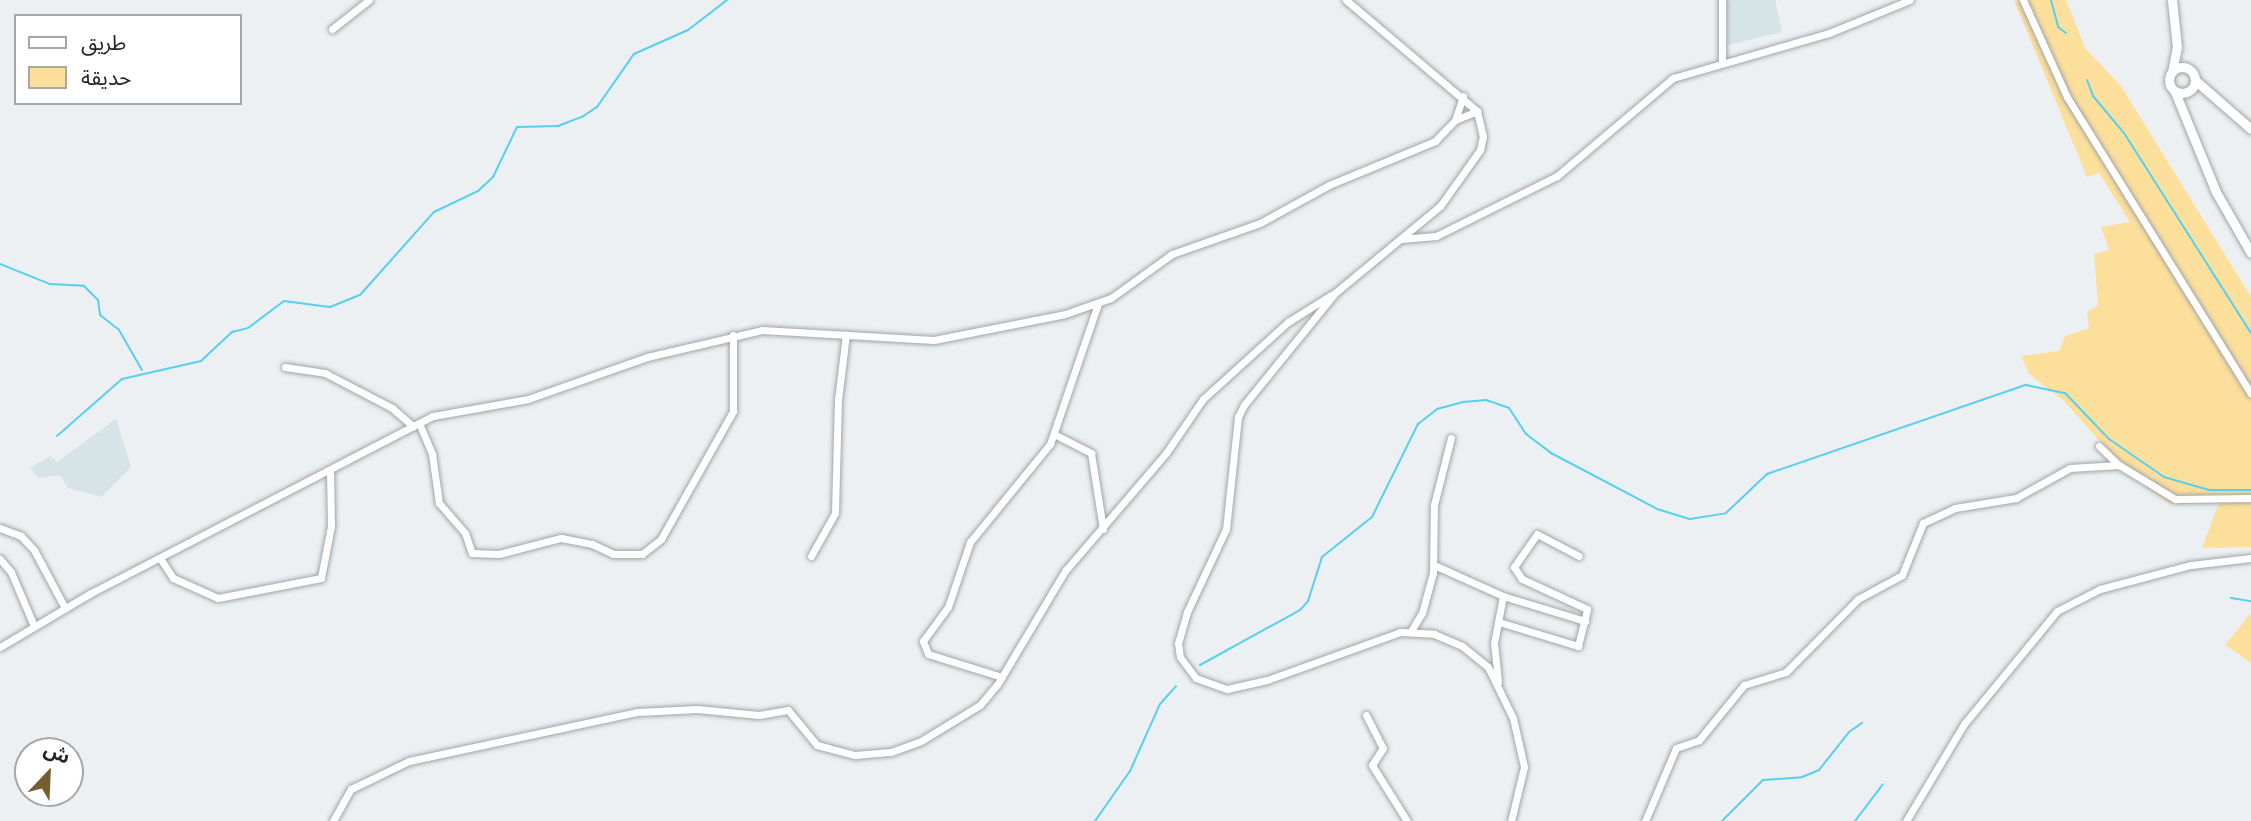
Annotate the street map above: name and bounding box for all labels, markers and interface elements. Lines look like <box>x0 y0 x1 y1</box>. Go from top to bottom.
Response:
legend <box>14 14 242 105</box>
text: طريق <box>81 31 126 56</box>
text: حديقة <box>81 66 131 91</box>
north arrow <box>14 737 84 807</box>
text: ش <box>40 738 73 770</box>

